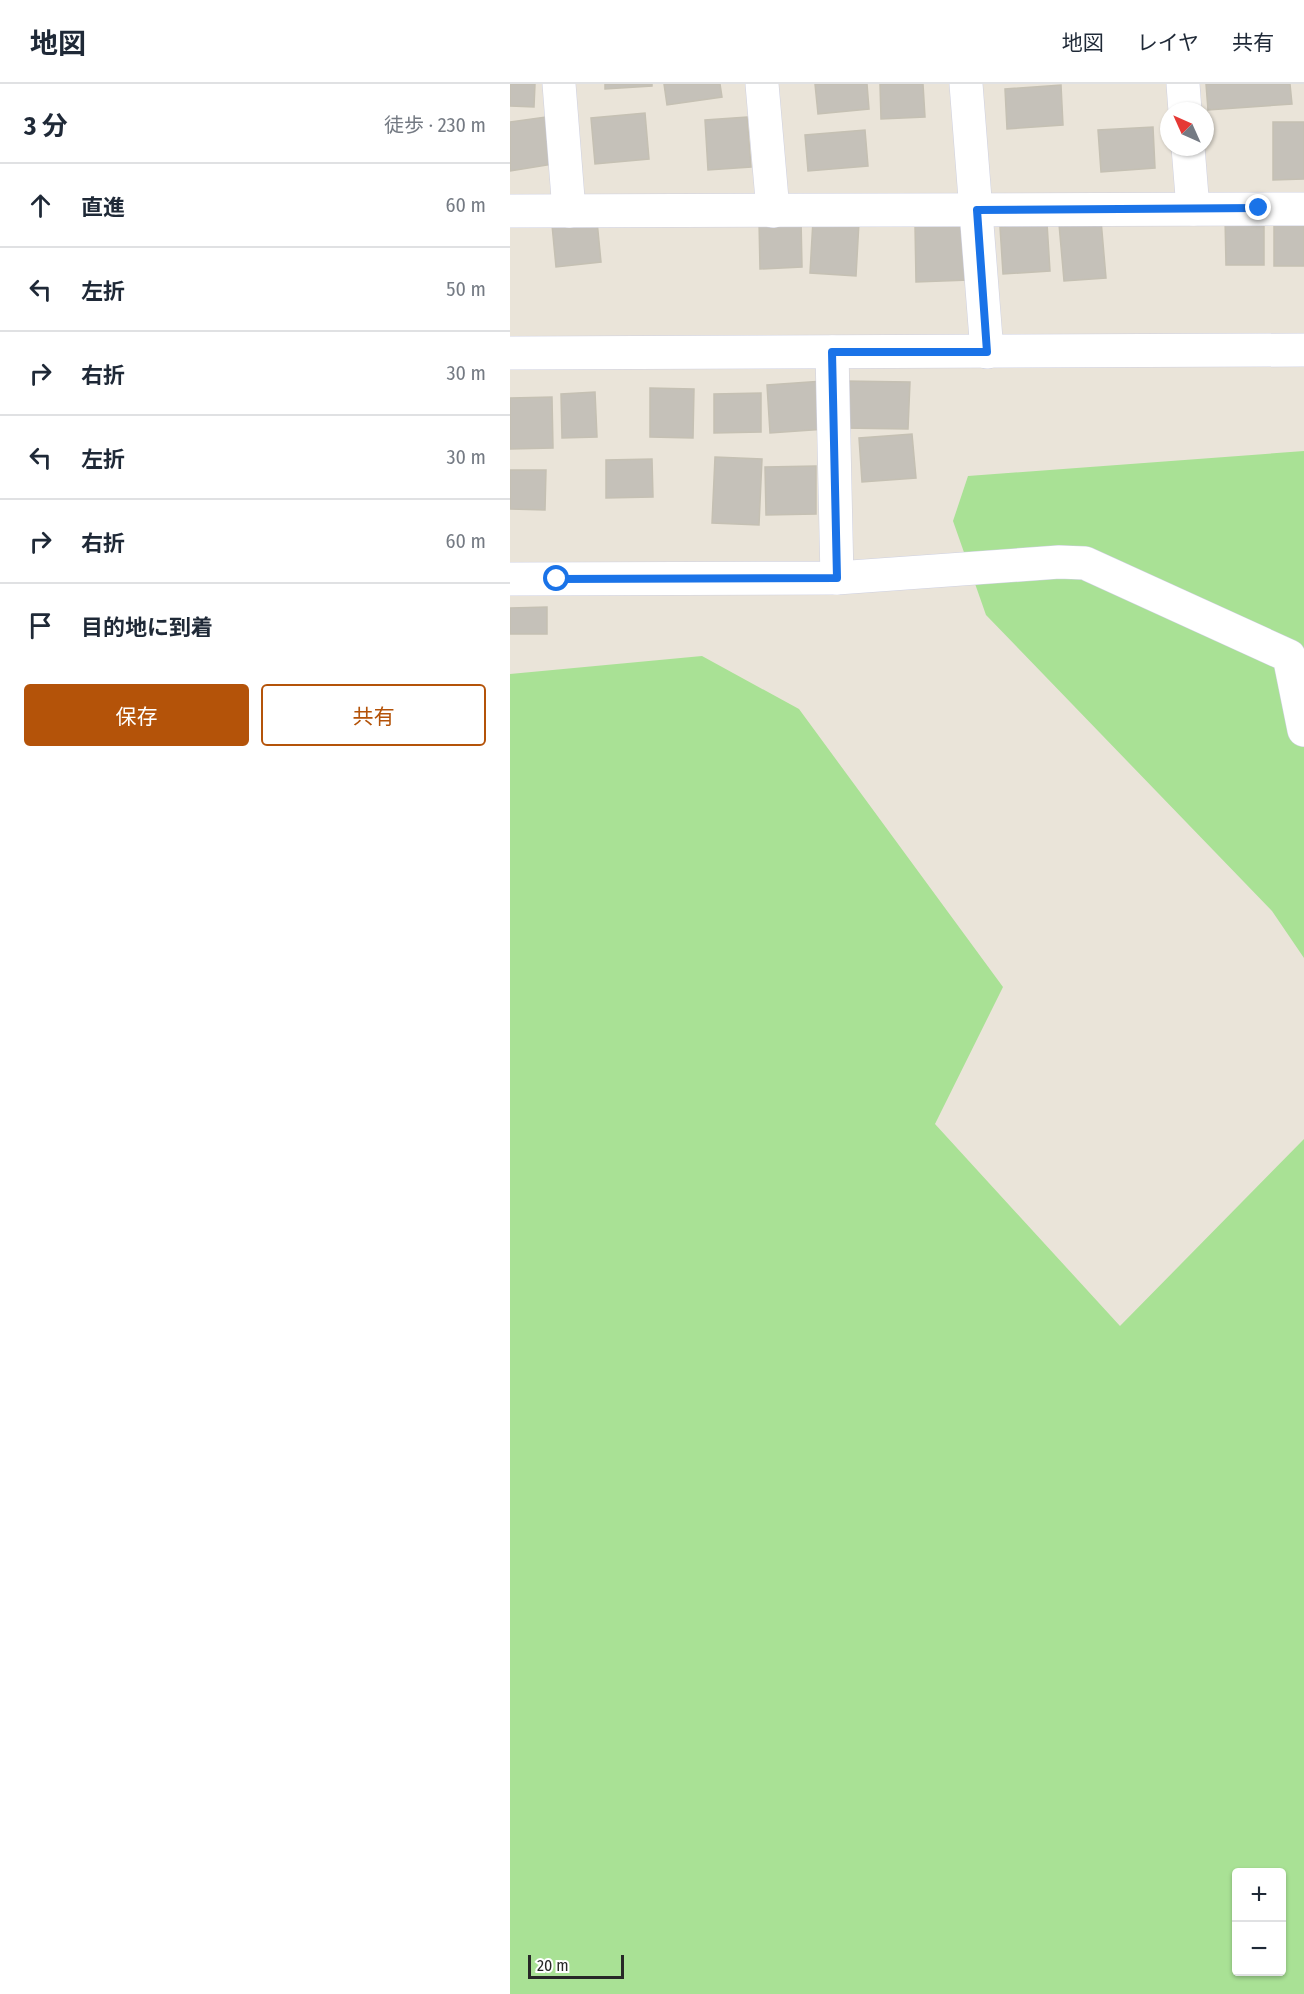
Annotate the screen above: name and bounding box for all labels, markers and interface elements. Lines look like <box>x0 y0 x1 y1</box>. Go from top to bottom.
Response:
text: 地図 <box>30 27 86 60</box>
text: 地図 <box>1062 30 1104 56</box>
text: レイヤ <box>1137 30 1199 56</box>
text: 共有 <box>1232 30 1274 56</box>
north arrow <box>1160 102 1214 156</box>
text: 3 分 <box>24 111 68 142</box>
text: 徒歩 · 230 m <box>384 113 486 137</box>
icon: ahead <box>24 189 57 222</box>
text: 60 m <box>446 193 486 217</box>
text: 直進 <box>81 194 125 221</box>
route end <box>1245 194 1271 220</box>
icon: left <box>24 273 57 306</box>
text: 50 m <box>446 277 486 301</box>
text: 左折 <box>81 278 125 305</box>
icon: right <box>24 357 57 390</box>
text: 30 m <box>446 361 486 385</box>
text: 右折 <box>81 362 125 389</box>
icon: left <box>24 441 57 474</box>
text: 30 m <box>446 445 486 469</box>
text: 左折 <box>81 446 125 473</box>
icon: right <box>24 525 57 558</box>
text: 60 m <box>446 529 486 553</box>
text: 右折 <box>81 530 125 557</box>
route start <box>543 565 569 591</box>
icon: arrive <box>24 609 57 642</box>
text: 目的地に到着 <box>81 614 213 641</box>
button: 保存 <box>24 684 249 746</box>
button: 共有 <box>261 684 486 746</box>
map controls <box>1232 1868 1286 1976</box>
button: + <box>1232 1868 1286 1922</box>
button: − <box>1232 1922 1286 1976</box>
scale bar <box>528 1952 624 1980</box>
text: 20 m <box>537 1956 568 1975</box>

